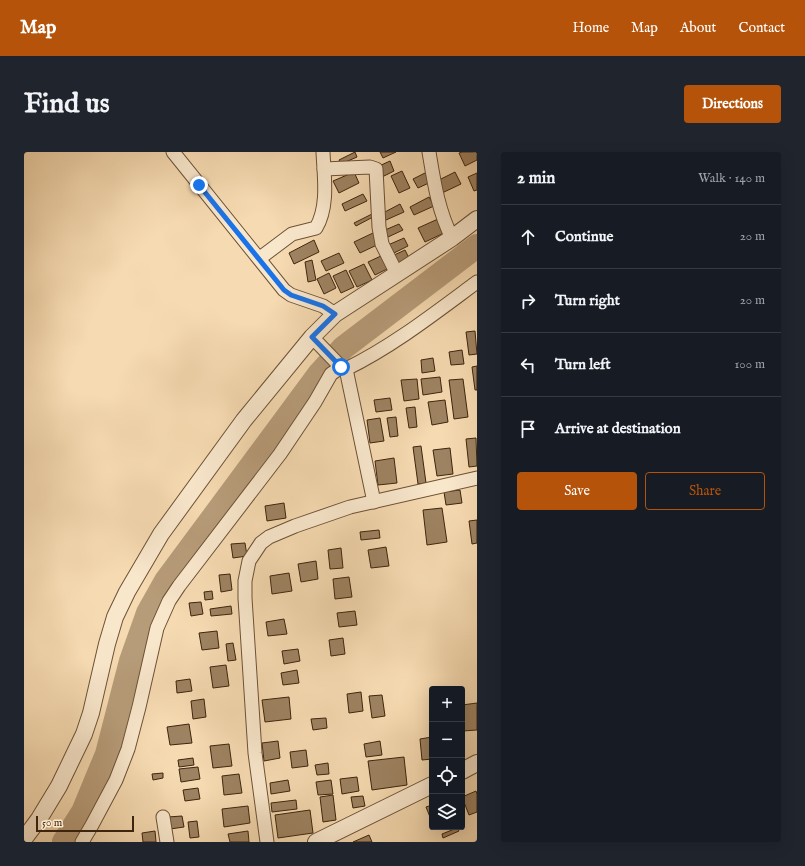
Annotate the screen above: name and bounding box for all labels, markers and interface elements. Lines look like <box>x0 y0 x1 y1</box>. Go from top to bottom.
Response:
text: Map <box>20 16 56 40</box>
text: Home <box>573 19 609 37</box>
text: Map <box>631 19 658 37</box>
text: About <box>680 19 716 37</box>
text: Contact <box>738 19 785 37</box>
button: Directions <box>684 85 781 123</box>
text: Find us <box>24 87 110 122</box>
text: 2 min <box>517 168 555 189</box>
text: Walk · 140 m <box>698 170 765 187</box>
route end <box>190 176 208 194</box>
icon: ahead <box>517 226 539 248</box>
text: Continue <box>555 227 613 246</box>
text: 20 m <box>740 228 765 245</box>
icon: right <box>517 290 539 312</box>
text: Turn right <box>555 291 620 310</box>
text: 20 m <box>740 292 765 309</box>
icon: left <box>517 354 539 376</box>
text: Turn left <box>555 355 611 374</box>
text: 100 m <box>735 356 765 373</box>
route start <box>332 358 350 376</box>
icon: arrive <box>517 418 539 440</box>
text: Arrive at destination <box>555 419 681 438</box>
button: Save <box>517 472 637 510</box>
button: Share <box>645 472 765 510</box>
map controls <box>429 686 465 830</box>
button: + <box>429 686 465 722</box>
button: − <box>429 722 465 758</box>
button: locate <box>429 758 465 794</box>
button: layers <box>429 794 465 830</box>
scale bar <box>36 814 134 833</box>
text: 50 m <box>42 816 62 830</box>

